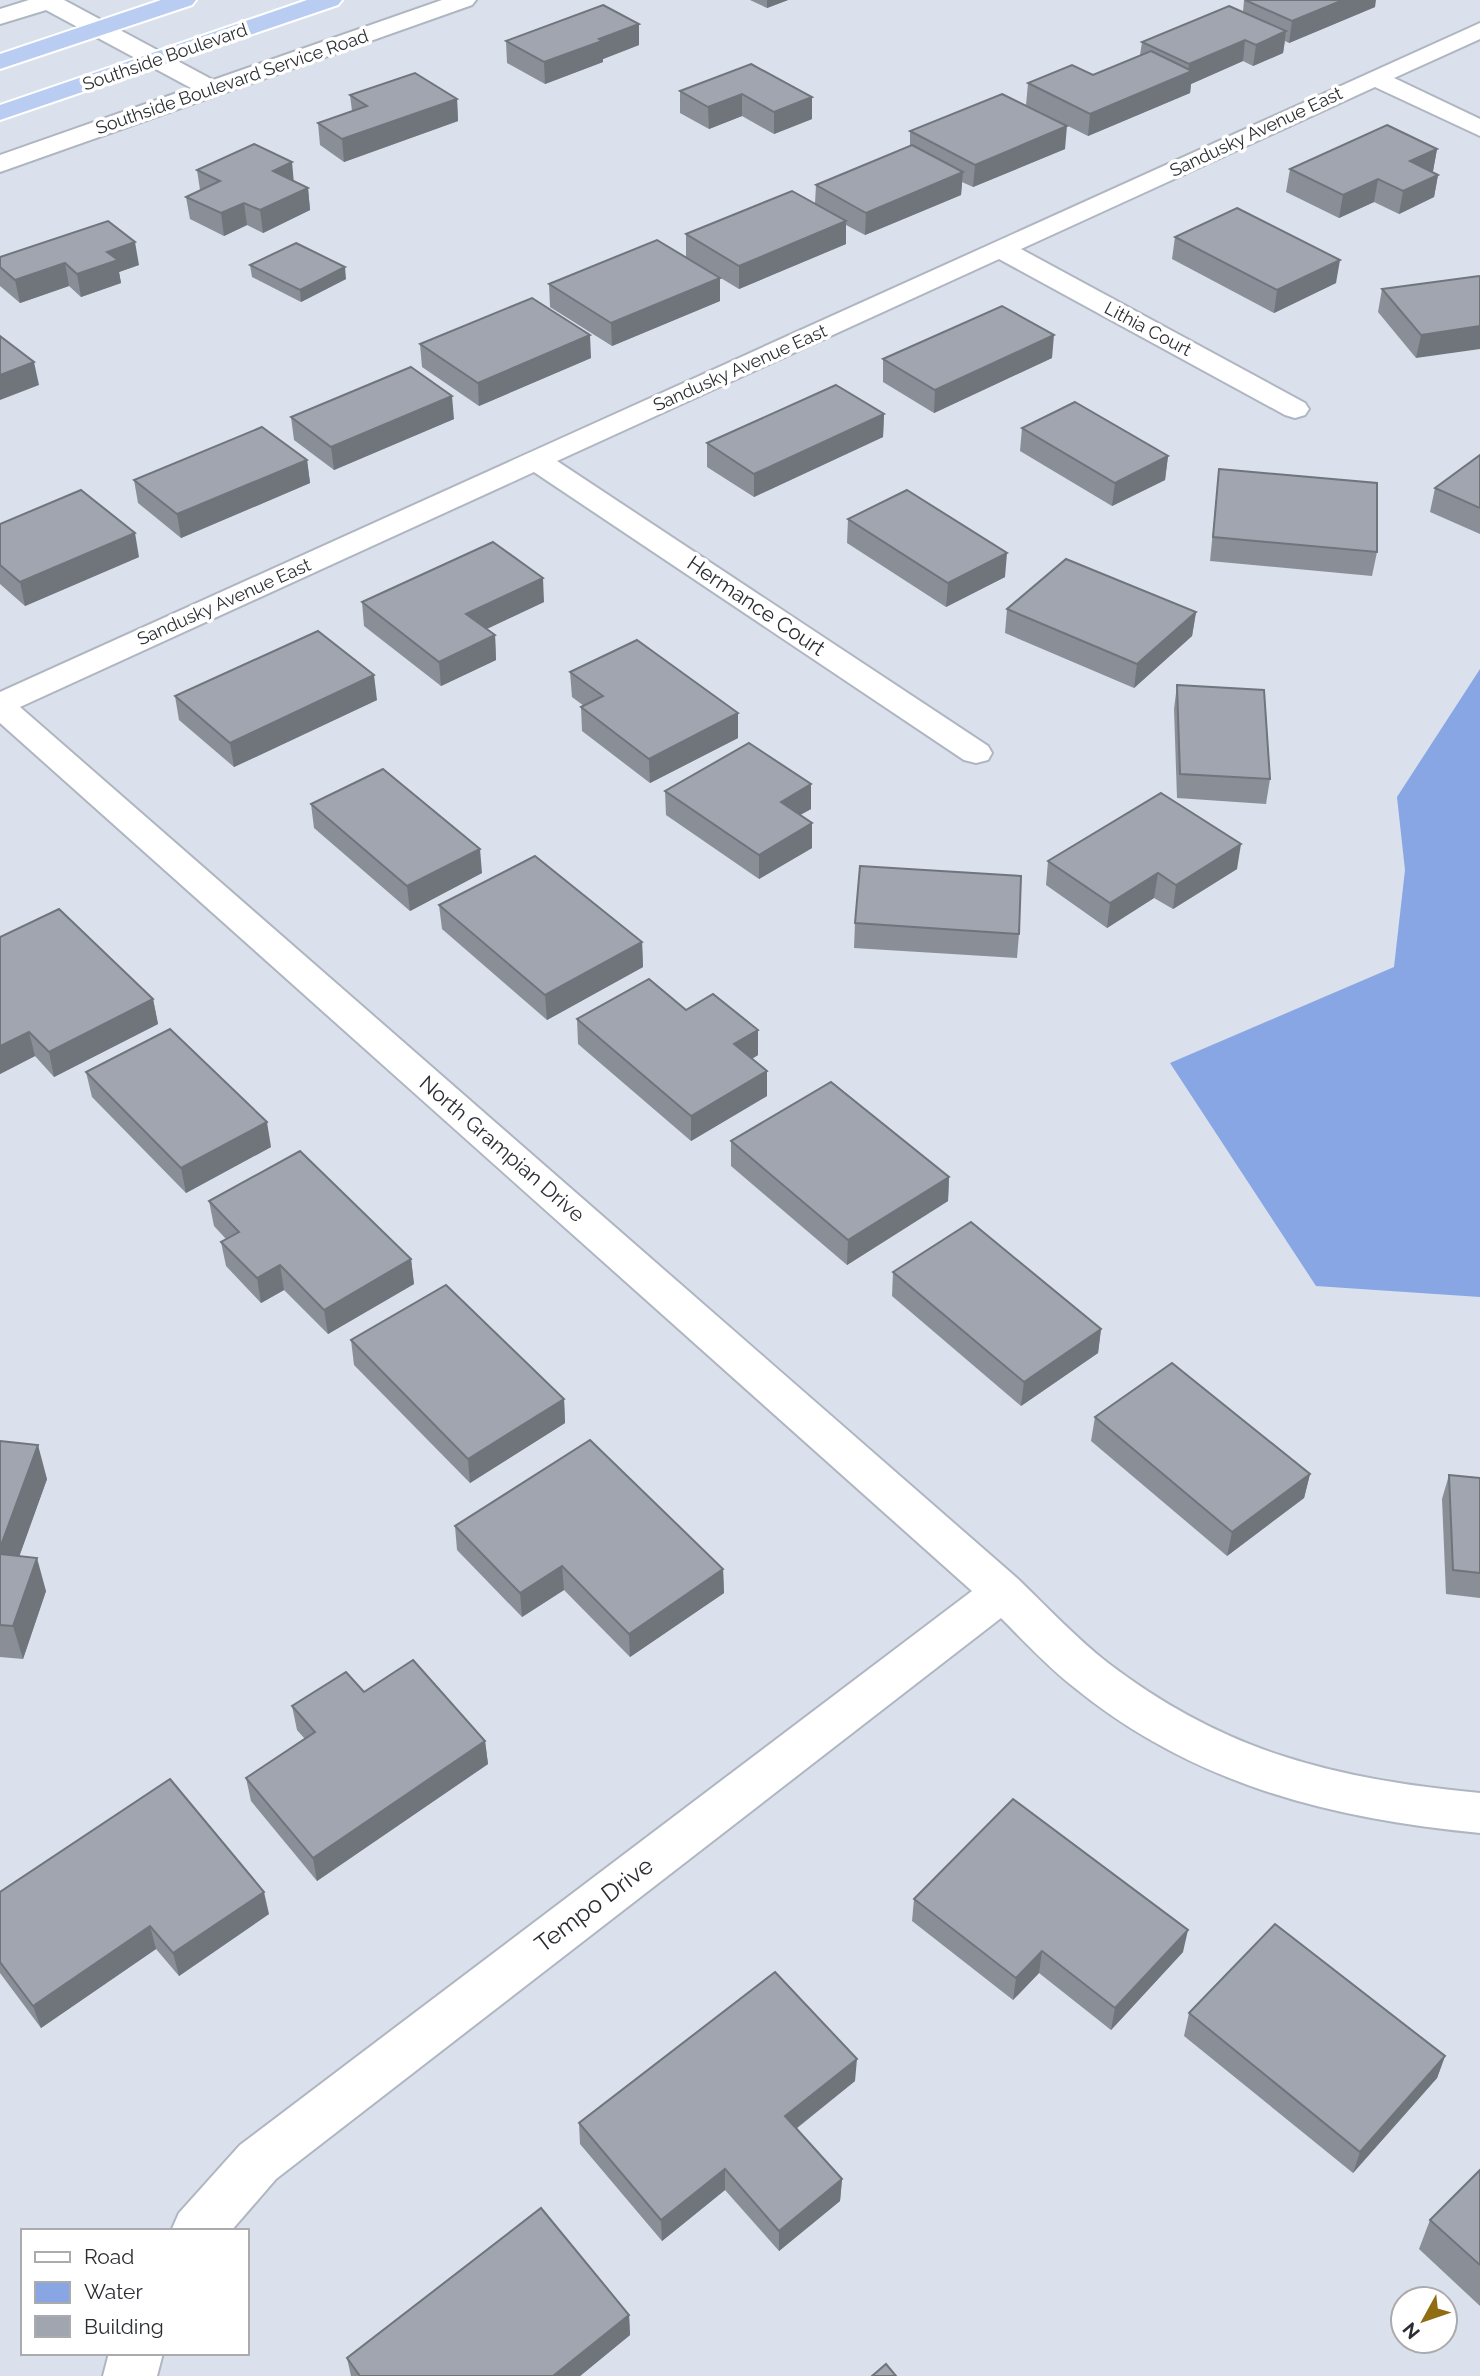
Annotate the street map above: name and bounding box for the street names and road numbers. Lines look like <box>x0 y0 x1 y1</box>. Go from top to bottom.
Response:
street label: Southside Boulevard <box>80 18 250 95</box>
street label: Southside Boulevard Service Road <box>93 25 371 138</box>
street label: Sandusky Avenue East <box>1166 82 1345 181</box>
street label: Lithia Court <box>1101 297 1195 360</box>
street label: Sandusky Avenue East <box>650 320 830 415</box>
street label: Hermance Court <box>683 550 830 661</box>
street label: Sandusky Avenue East <box>134 554 314 649</box>
street label: North Grampian Drive <box>415 1070 590 1227</box>
street label: Tempo Drive <box>529 1851 659 1958</box>

